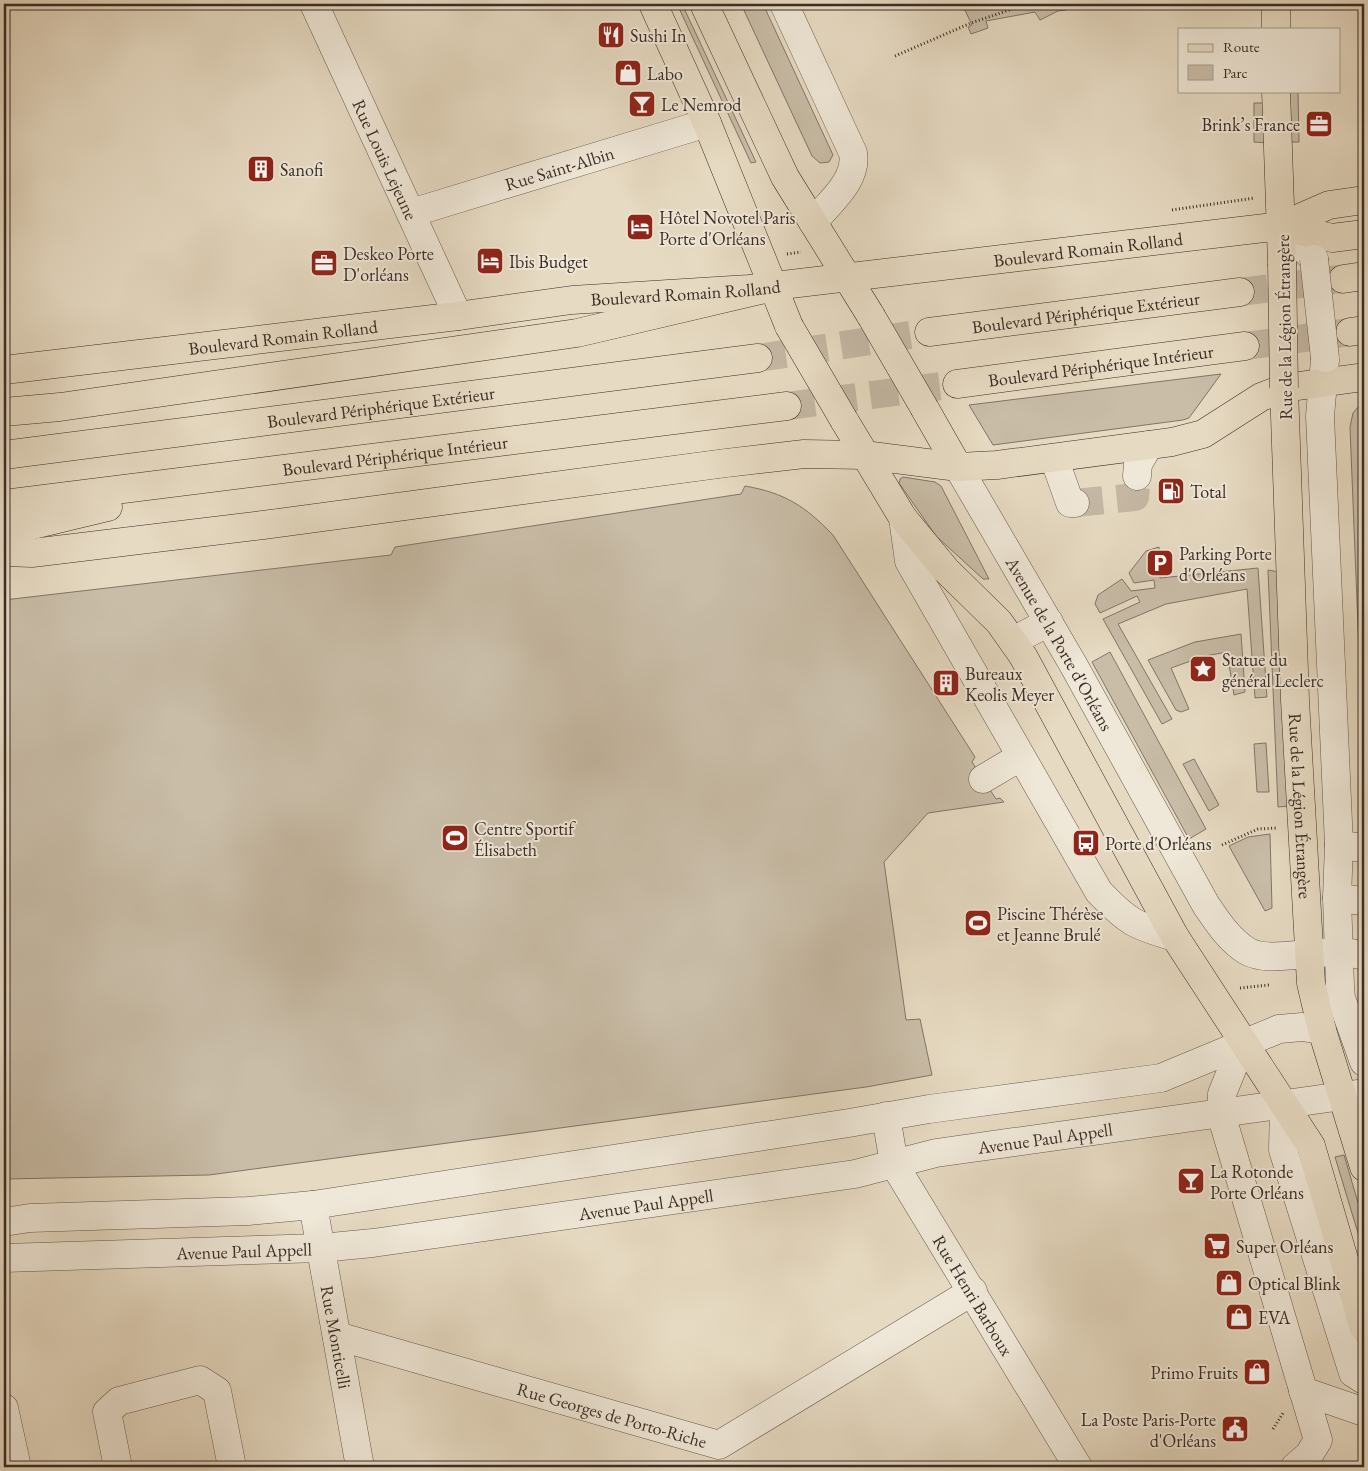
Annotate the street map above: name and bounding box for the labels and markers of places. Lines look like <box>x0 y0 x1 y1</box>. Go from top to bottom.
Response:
restaurant icon: Sushi In <box>596 20 626 50</box>
place label: Sushi In <box>630 24 687 47</box>
shop icon: Labo <box>613 58 643 88</box>
place label: Labo <box>647 62 683 85</box>
bar icon: Le Nemrod <box>627 89 657 119</box>
place label: Le Nemrod <box>661 93 742 116</box>
office icon: Brink’s France <box>1304 109 1334 139</box>
place label: Brink’s France <box>1201 113 1300 136</box>
building icon: Sanofi <box>246 154 276 184</box>
place label: Sanofi <box>280 158 323 181</box>
place label: Hôtel Novotel Paris Porte d'Orléans <box>659 206 796 250</box>
hotel icon: Hôtel Novotel Paris Porte d'Orléans <box>625 212 655 242</box>
place label: Deskeo Porte D'orléans <box>343 242 434 286</box>
hotel icon: Ibis Budget <box>475 246 505 276</box>
office icon: Deskeo Porte D'orléans <box>309 248 339 278</box>
place label: Ibis Budget <box>509 250 588 273</box>
fuel station icon: Total <box>1156 476 1186 506</box>
place label: Total <box>1190 480 1226 503</box>
place label: Parking Porte d'Orléans <box>1179 542 1272 586</box>
parking icon: Parking Porte d'Orléans <box>1145 548 1175 578</box>
place label: Statue du général Leclerc <box>1222 648 1324 692</box>
place icon: Statue du général Leclerc <box>1188 654 1218 684</box>
place label: Bureaux Keolis Meyer <box>965 662 1054 706</box>
building icon: Bureaux Keolis Meyer <box>931 668 961 698</box>
place label: Centre Sportif Élisabeth <box>474 817 576 861</box>
sports icon: Centre Sportif Élisabeth <box>440 823 470 853</box>
bus stop icon: Porte d'Orléans <box>1071 828 1101 858</box>
place label: Porte d'Orléans <box>1105 832 1212 855</box>
place label: Piscine Thérèse et Jeanne Brulé <box>997 902 1103 946</box>
sports icon: Piscine Thérèse et Jeanne Brulé <box>963 908 993 938</box>
place label: La Rotonde Porte Orléans <box>1210 1160 1304 1204</box>
bar icon: La Rotonde Porte Orléans <box>1176 1166 1206 1196</box>
supermarket icon: Super Orléans <box>1202 1231 1232 1261</box>
place label: Super Orléans <box>1236 1235 1334 1258</box>
shop icon: Optical Blink <box>1214 1268 1244 1298</box>
place label: Optical Blink <box>1248 1272 1341 1295</box>
shop icon: EVA <box>1224 1302 1254 1332</box>
place label: EVA <box>1258 1306 1291 1329</box>
shop icon: Primo Fruits <box>1242 1357 1272 1387</box>
place label: Primo Fruits <box>1151 1361 1238 1384</box>
place label: La Poste Paris-Porte d'Orléans <box>1081 1408 1216 1452</box>
public building icon: La Poste Paris-Porte d'Orléans <box>1220 1414 1250 1444</box>

